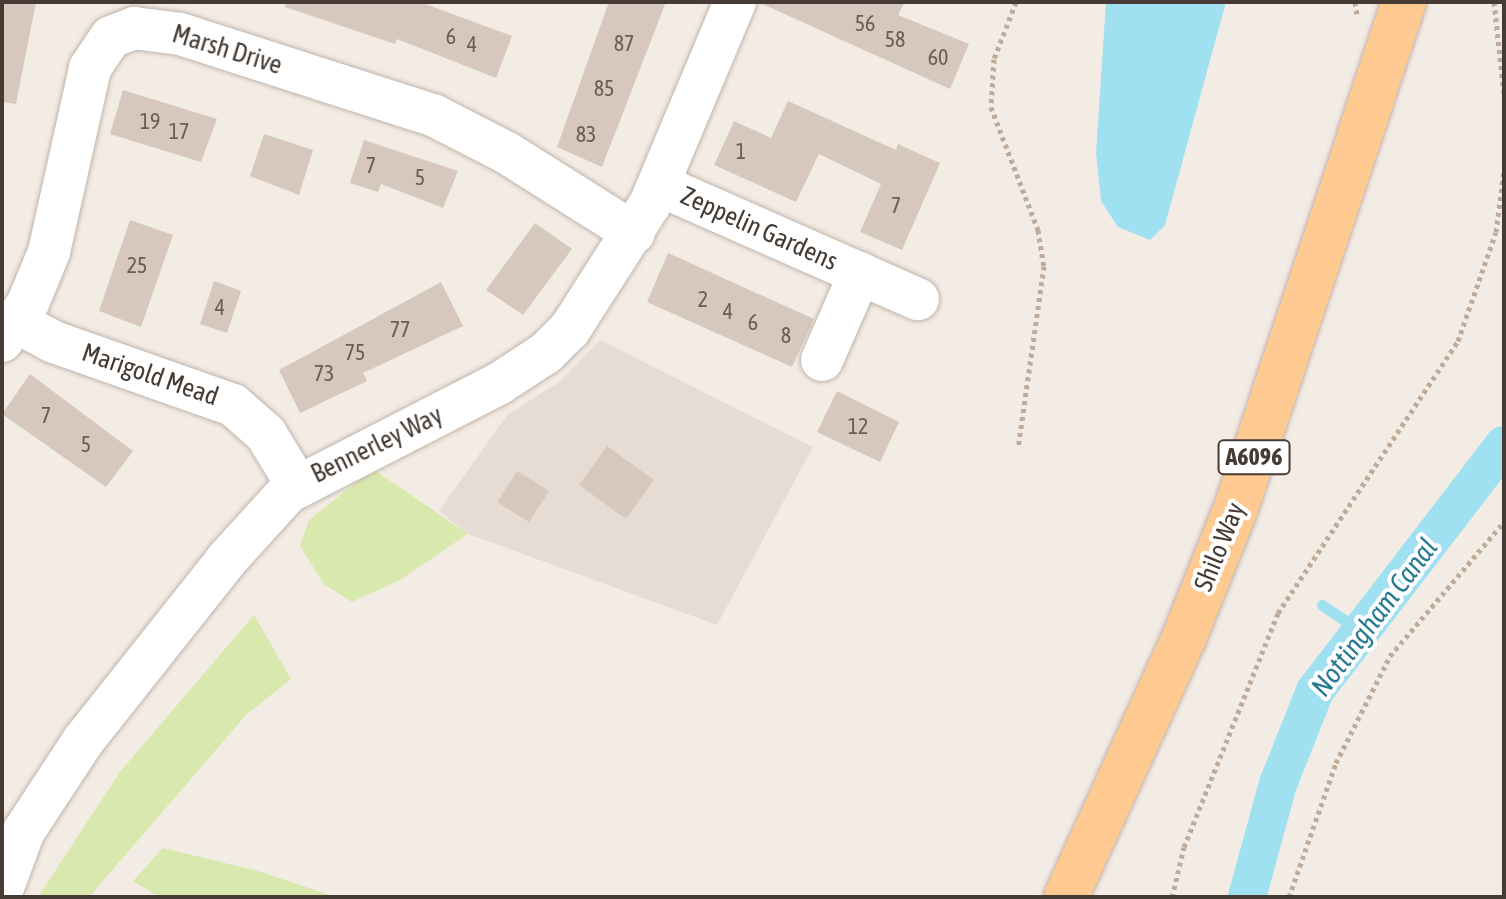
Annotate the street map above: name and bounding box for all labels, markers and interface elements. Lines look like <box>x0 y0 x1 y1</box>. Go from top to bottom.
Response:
house number: 56 <box>855 11 875 37</box>
street label: Marsh Drive <box>168 19 286 81</box>
house number: 6 <box>446 24 456 50</box>
house number: 58 <box>885 27 905 53</box>
house number: 87 <box>614 31 634 57</box>
house number: 4 <box>467 32 477 58</box>
house number: 60 <box>928 45 948 71</box>
house number: 85 <box>594 76 614 102</box>
house number: 19 <box>140 109 160 135</box>
house number: 17 <box>169 119 189 145</box>
house number: 83 <box>576 122 596 148</box>
house number: 1 <box>736 139 746 165</box>
house number: 7 <box>366 153 376 179</box>
house number: 5 <box>415 165 425 191</box>
street label: Zeppelin Gardens <box>676 180 842 278</box>
house number: 7 <box>891 193 901 219</box>
house number: 25 <box>127 253 147 279</box>
house number: 2 <box>698 287 708 313</box>
house number: 4 <box>215 295 225 321</box>
house number: 4 <box>723 299 733 325</box>
house number: 6 <box>748 310 758 336</box>
house number: 77 <box>390 317 410 343</box>
house number: 8 <box>781 323 791 349</box>
street label: Marigold Mead <box>78 337 222 413</box>
house number: 75 <box>345 340 365 366</box>
house number: 73 <box>314 361 334 387</box>
street label: Bennerley Way <box>306 400 448 490</box>
house number: 7 <box>41 403 51 429</box>
house number: 12 <box>848 414 868 440</box>
house number: 5 <box>81 432 91 458</box>
road number: A6096 <box>1216 437 1292 477</box>
street label: Shilo Way <box>1188 498 1252 596</box>
water label: Nottingham Canal <box>1304 531 1444 703</box>

